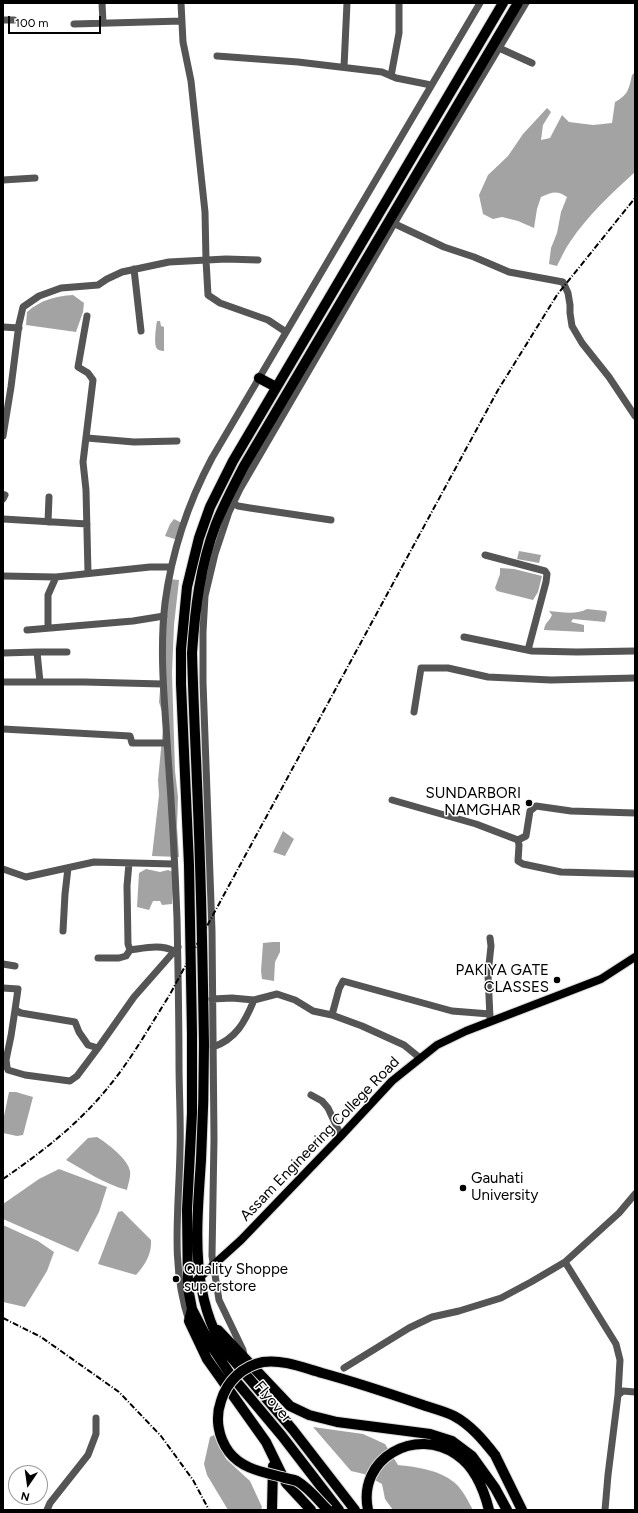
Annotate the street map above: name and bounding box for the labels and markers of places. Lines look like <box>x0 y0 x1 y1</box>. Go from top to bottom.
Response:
place label: SUNDARBORI NAMGHAR <box>425 785 521 820</box>
marker: SUNDARBORI NAMGHAR <box>524 798 534 808</box>
place label: PAKIYA GATE CLASSES <box>456 962 549 997</box>
marker: PAKIYA GATE CLASSES <box>552 975 562 985</box>
place label: Gauhati University <box>471 1170 538 1205</box>
marker: Gauhati University <box>458 1183 468 1193</box>
place label: Quality Shoppe superstore <box>184 1261 288 1296</box>
marker: Quality Shoppe superstore <box>171 1274 181 1284</box>

